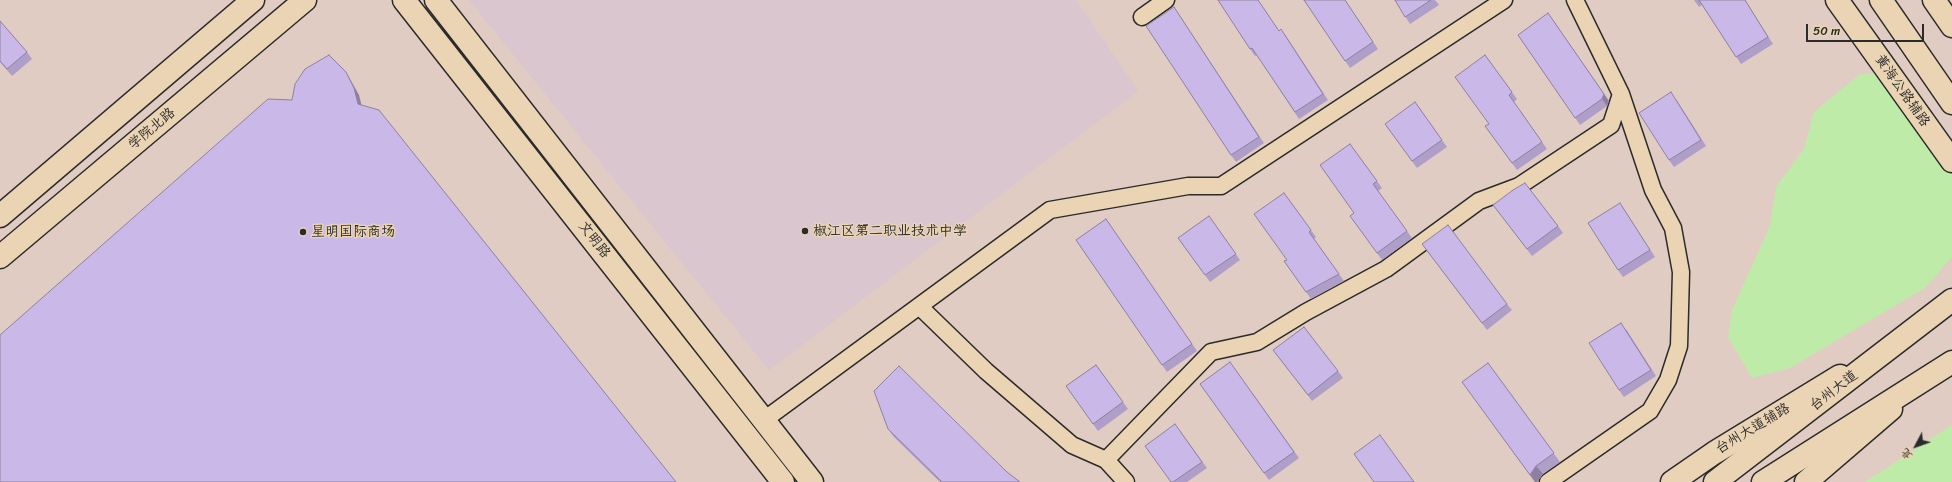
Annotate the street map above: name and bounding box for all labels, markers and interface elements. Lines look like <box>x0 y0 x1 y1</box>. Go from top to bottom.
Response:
scale bar <box>1808 16 1926 42</box>
text: 50 m <box>1813 20 1840 42</box>
street label: 黄海公路辅路 <box>1871 52 1933 130</box>
street label: 学院北路 <box>125 105 179 153</box>
street label: 文明路 <box>574 218 614 262</box>
place label: 椒江区第二职业技术中学 <box>813 223 967 239</box>
place label: 星明国际商场 <box>311 224 395 240</box>
marker: 椒江区第二职业技术中学 <box>800 226 810 236</box>
marker: 星明国际商场 <box>298 227 308 237</box>
street label: 台州大道 <box>1807 367 1861 415</box>
street label: 台州大道辅路 <box>1713 400 1793 458</box>
north arrow <box>1896 426 1936 466</box>
text: 北 <box>1896 444 1917 465</box>

